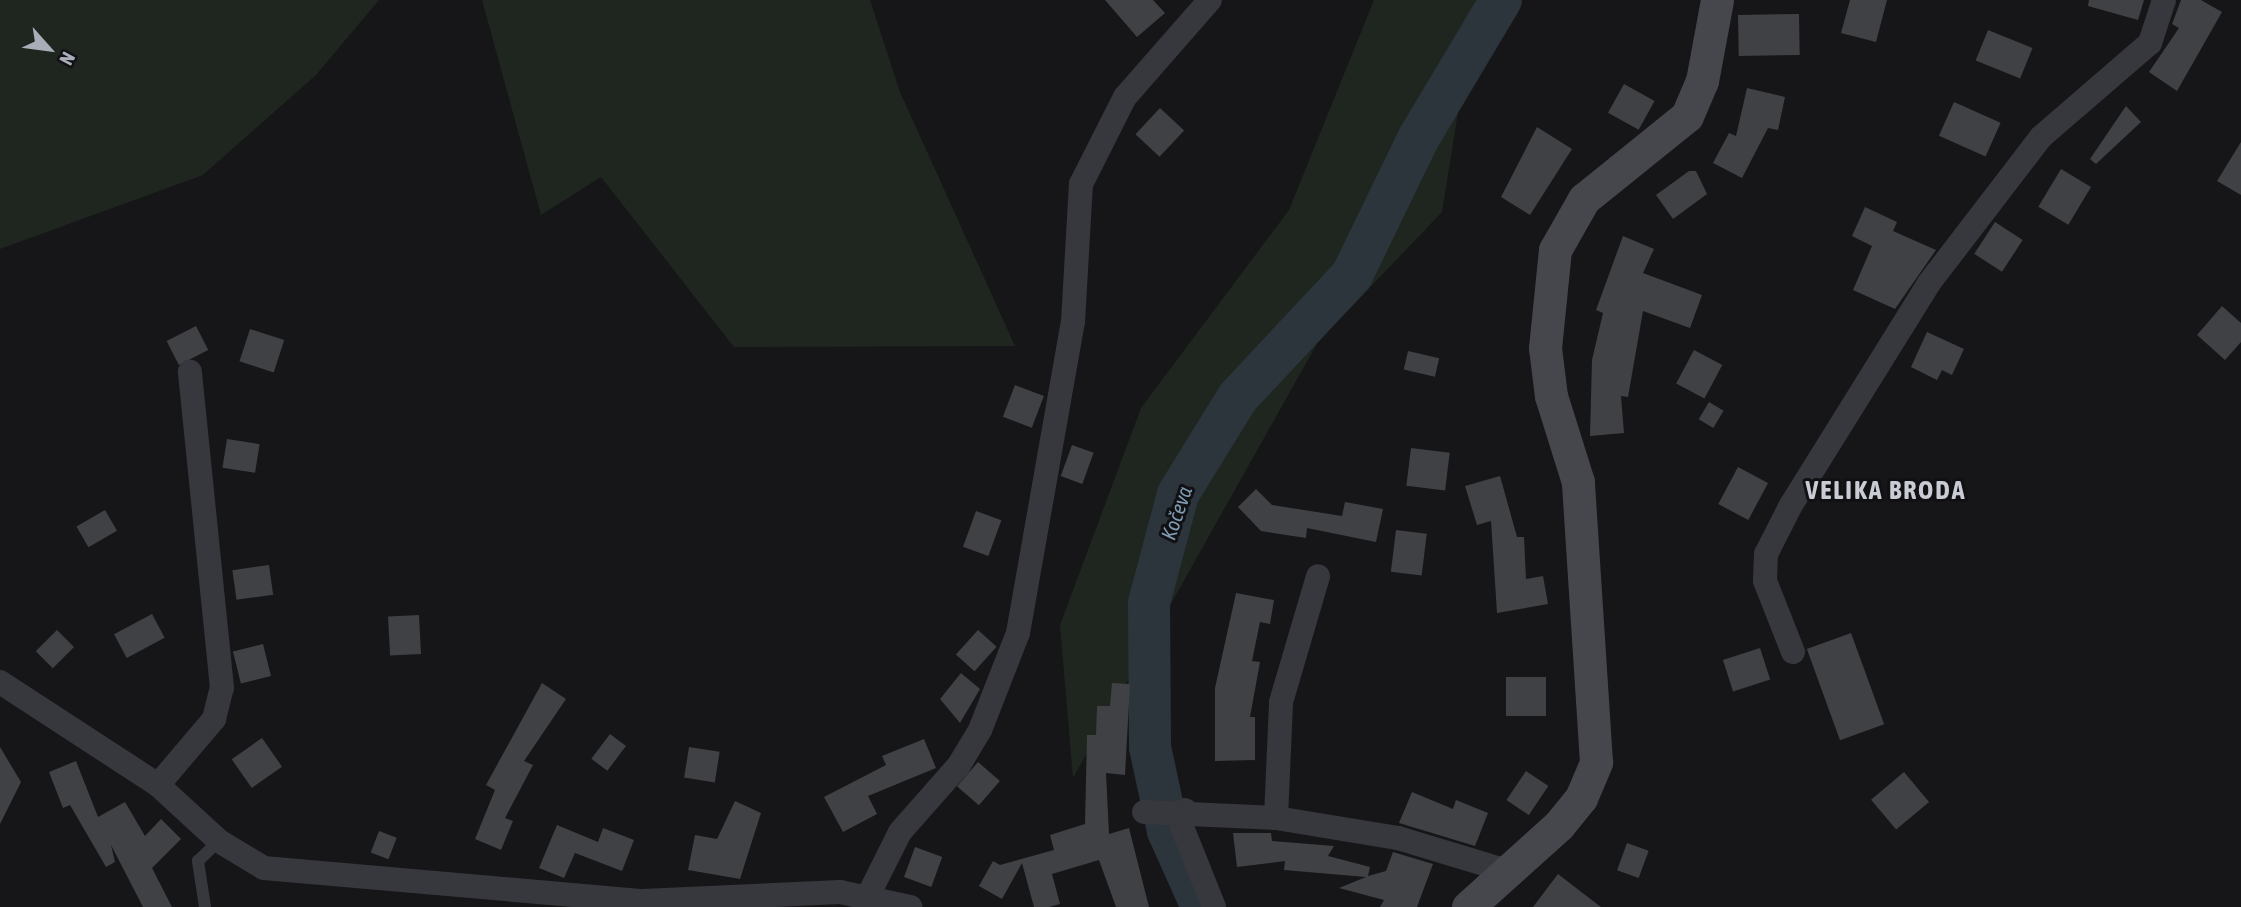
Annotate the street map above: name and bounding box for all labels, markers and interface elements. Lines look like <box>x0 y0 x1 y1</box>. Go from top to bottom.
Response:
north arrow <box>14 14 84 84</box>
text: N <box>55 49 80 69</box>
district label: VELIKA BRODA <box>1807 475 1965 507</box>
water label: Kočeva <box>1155 483 1197 543</box>

